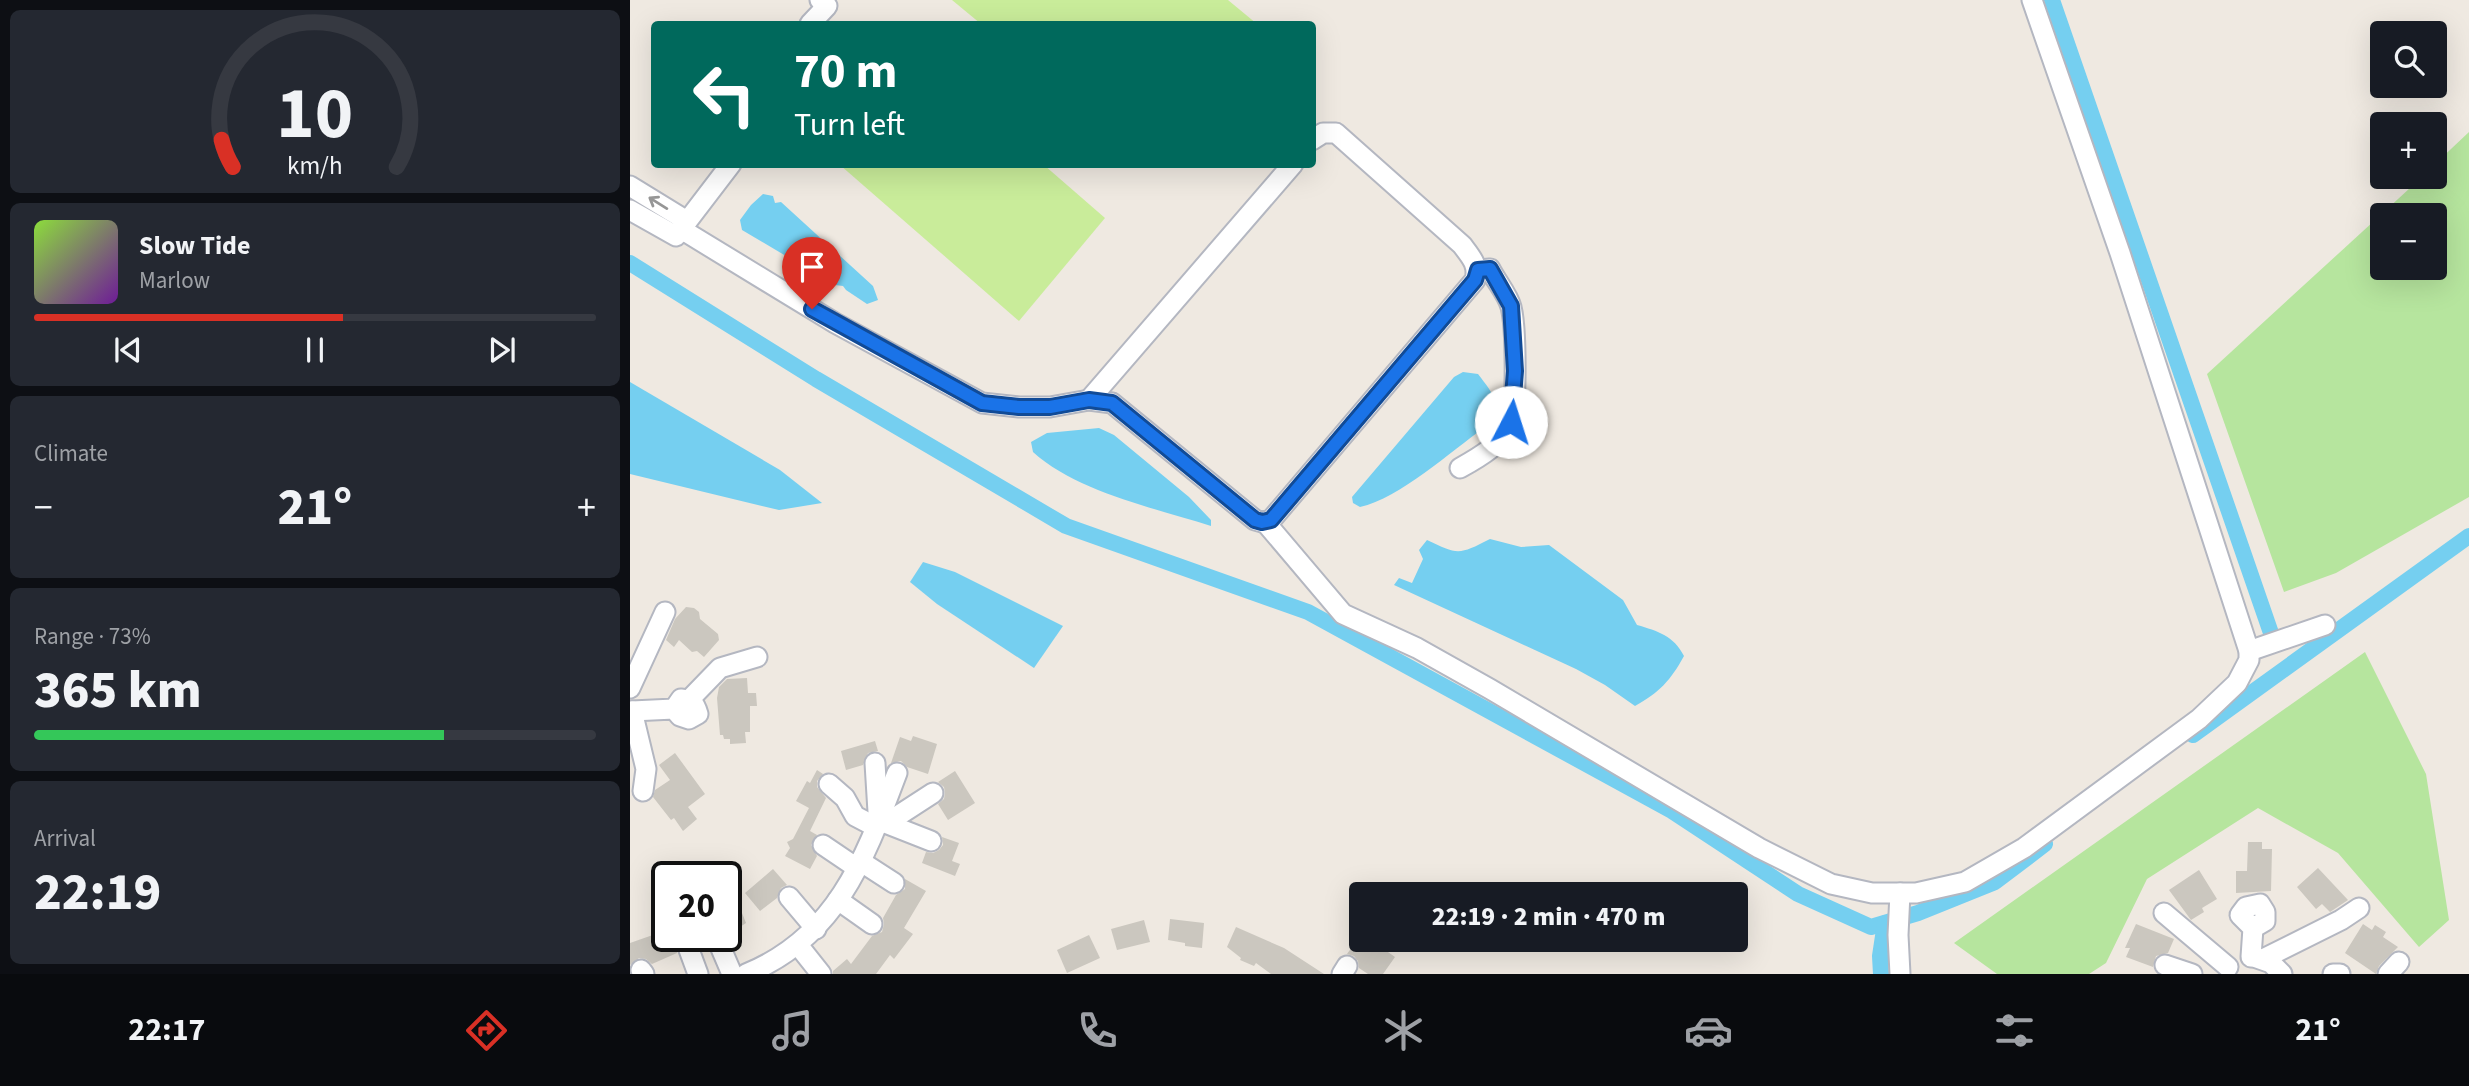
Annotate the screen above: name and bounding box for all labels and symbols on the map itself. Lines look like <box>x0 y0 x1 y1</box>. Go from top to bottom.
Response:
one-way arrow <box>649 196 669 210</box>
pin <box>782 237 842 309</box>
position arrow <box>1474 385 1548 459</box>
speed limit sign: 20 <box>651 861 742 952</box>

